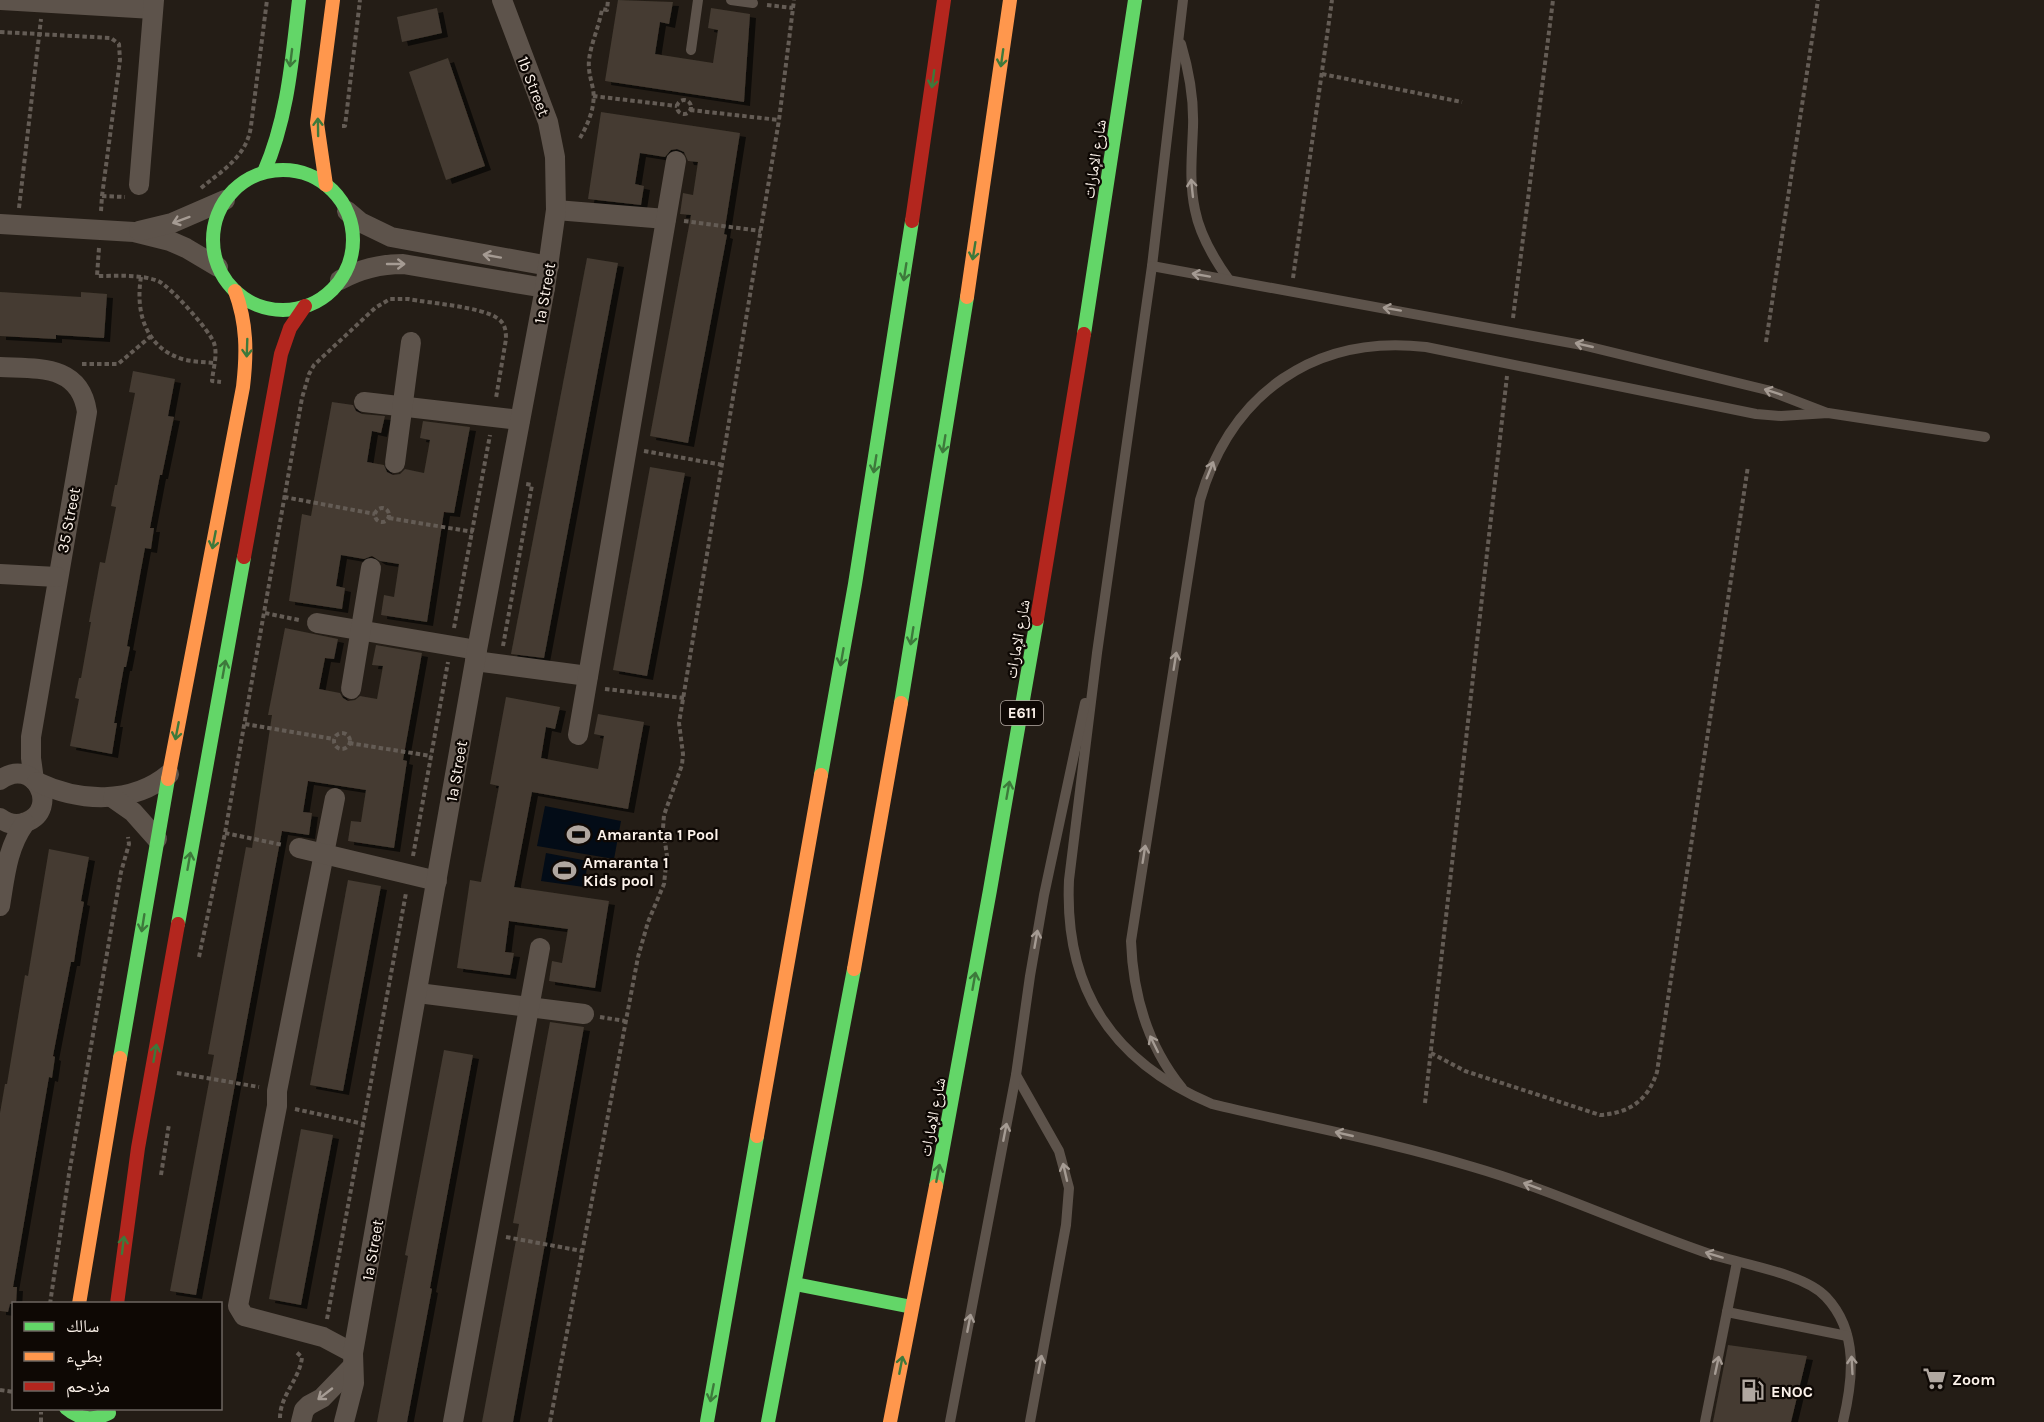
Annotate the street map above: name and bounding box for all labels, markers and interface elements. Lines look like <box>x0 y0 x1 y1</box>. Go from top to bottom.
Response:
one-way arrow <box>286 48 297 67</box>
one-way arrow <box>996 48 1007 67</box>
street label: 1b Street <box>513 54 554 119</box>
one-way arrow <box>928 68 939 88</box>
one-way arrow <box>312 117 324 137</box>
street label: شارع الإمارات <box>1079 118 1111 200</box>
one-way arrow <box>1186 179 1197 199</box>
one-way arrow <box>172 215 191 226</box>
one-way arrow <box>968 241 979 260</box>
one-way arrow <box>482 250 502 261</box>
one-way arrow <box>385 258 405 270</box>
street label: 1a Street <box>530 261 559 325</box>
one-way arrow <box>899 261 910 281</box>
one-way arrow <box>1191 269 1211 280</box>
one-way arrow <box>1383 303 1403 314</box>
one-way arrow <box>241 337 253 357</box>
one-way arrow <box>1575 339 1594 351</box>
one-way arrow <box>1764 386 1783 397</box>
one-way arrow <box>938 433 949 453</box>
one-way arrow <box>869 454 880 474</box>
one-way arrow <box>1205 461 1216 480</box>
street label: 35 Street <box>53 486 84 554</box>
one-way arrow <box>208 529 219 549</box>
street label: شارع الإمارات <box>1001 598 1035 680</box>
one-way arrow <box>907 626 918 645</box>
one-way arrow <box>836 646 847 666</box>
one-way arrow <box>1169 652 1180 672</box>
one-way arrow <box>219 660 230 679</box>
road number: E611 <box>1001 701 1043 725</box>
one-way arrow <box>171 721 182 741</box>
street label: 1a Street <box>442 739 471 803</box>
one-way arrow <box>1003 780 1014 800</box>
sports icon: Amaranta 1 Pool <box>566 821 592 847</box>
place label: Amaranta 1 Pool <box>597 825 719 844</box>
one-way arrow <box>1139 845 1150 864</box>
one-way arrow <box>184 852 195 871</box>
place label: Amaranta 1 Kids pool <box>583 853 669 890</box>
sports icon: Amaranta 1 Kids pool <box>552 858 578 884</box>
one-way arrow <box>138 913 149 933</box>
one-way arrow <box>1031 930 1042 950</box>
one-way arrow <box>969 972 980 992</box>
one-way arrow <box>1148 1036 1159 1054</box>
one-way arrow <box>149 1044 160 1063</box>
street label: شارع الإمارات <box>916 1076 950 1158</box>
one-way arrow <box>1000 1122 1011 1142</box>
one-way arrow <box>1335 1128 1354 1139</box>
one-way arrow <box>1059 1163 1071 1182</box>
one-way arrow <box>933 1164 944 1183</box>
one-way arrow <box>1523 1179 1542 1190</box>
street label: 1a Street <box>358 1218 387 1282</box>
one-way arrow <box>118 1236 129 1256</box>
one-way arrow <box>1705 1249 1724 1260</box>
legend <box>12 1302 222 1410</box>
one-way arrow <box>964 1314 975 1334</box>
text: سالك <box>66 1315 99 1337</box>
text: بطيء <box>66 1345 103 1371</box>
one-way arrow <box>896 1355 907 1375</box>
one-way arrow <box>1035 1355 1046 1375</box>
one-way arrow <box>1712 1355 1723 1375</box>
one-way arrow <box>1846 1355 1857 1375</box>
supermarket icon: Zoom <box>1921 1366 1947 1392</box>
place label: Zoom <box>1952 1370 1995 1389</box>
text: مزدحم <box>66 1375 110 1398</box>
fuel station icon: ENOC <box>1740 1378 1766 1404</box>
place label: ENOC <box>1771 1382 1813 1401</box>
one-way arrow <box>706 1383 717 1403</box>
one-way arrow <box>317 1388 333 1401</box>

